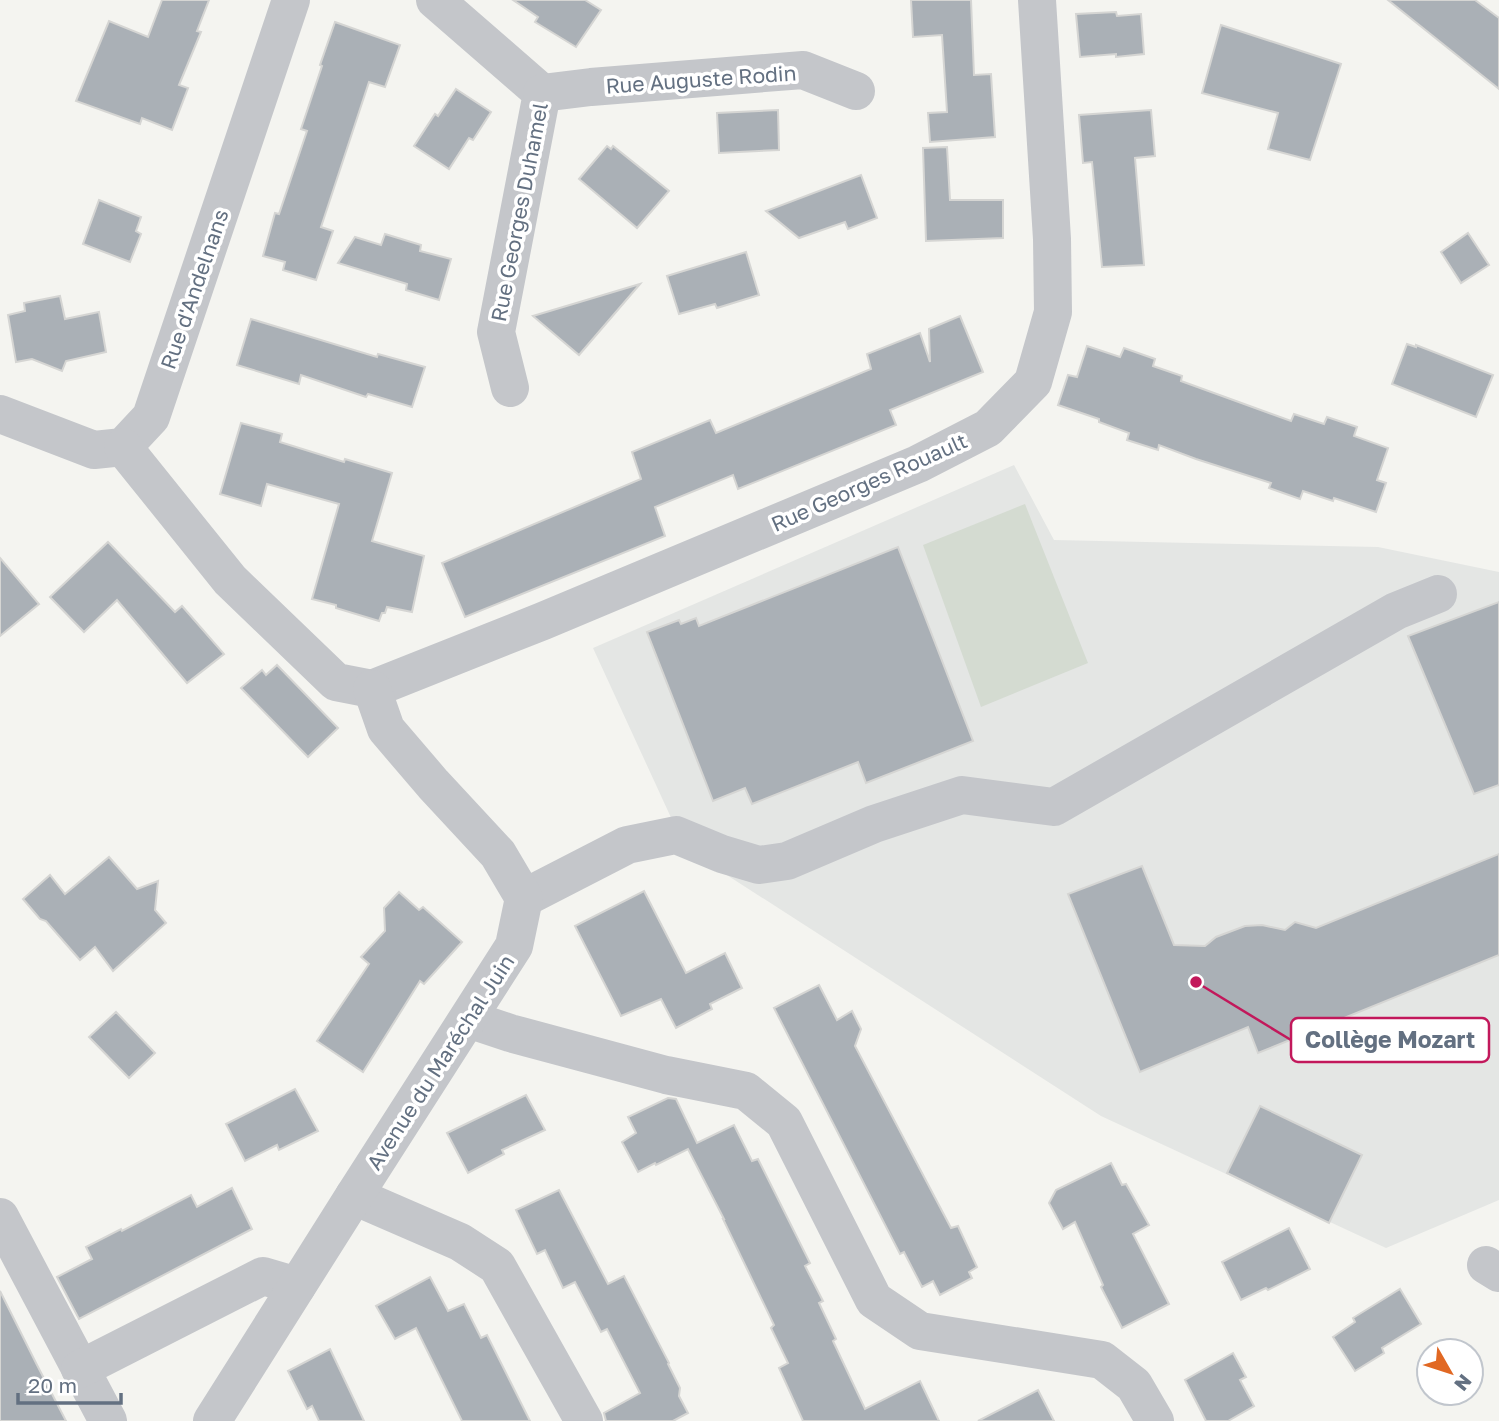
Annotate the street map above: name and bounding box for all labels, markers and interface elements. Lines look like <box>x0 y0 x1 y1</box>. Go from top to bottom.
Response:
street label: Rue Auguste Rodin <box>605 59 797 99</box>
street label: Rue Georges Duhamel <box>485 100 553 324</box>
street label: Rue d'Andelnans <box>154 206 234 372</box>
street label: Rue Georges Rouault <box>767 427 971 537</box>
street label: Avenue du Maréchal Juin <box>361 949 519 1175</box>
callout: Collège Mozart <box>1291 1018 1489 1062</box>
text: Collège Mozart <box>1305 1025 1475 1053</box>
north arrow <box>1415 1337 1485 1407</box>
scale bar <box>18 1362 121 1406</box>
text: N <box>1450 1370 1477 1396</box>
text: 20 m <box>28 1372 77 1398</box>

